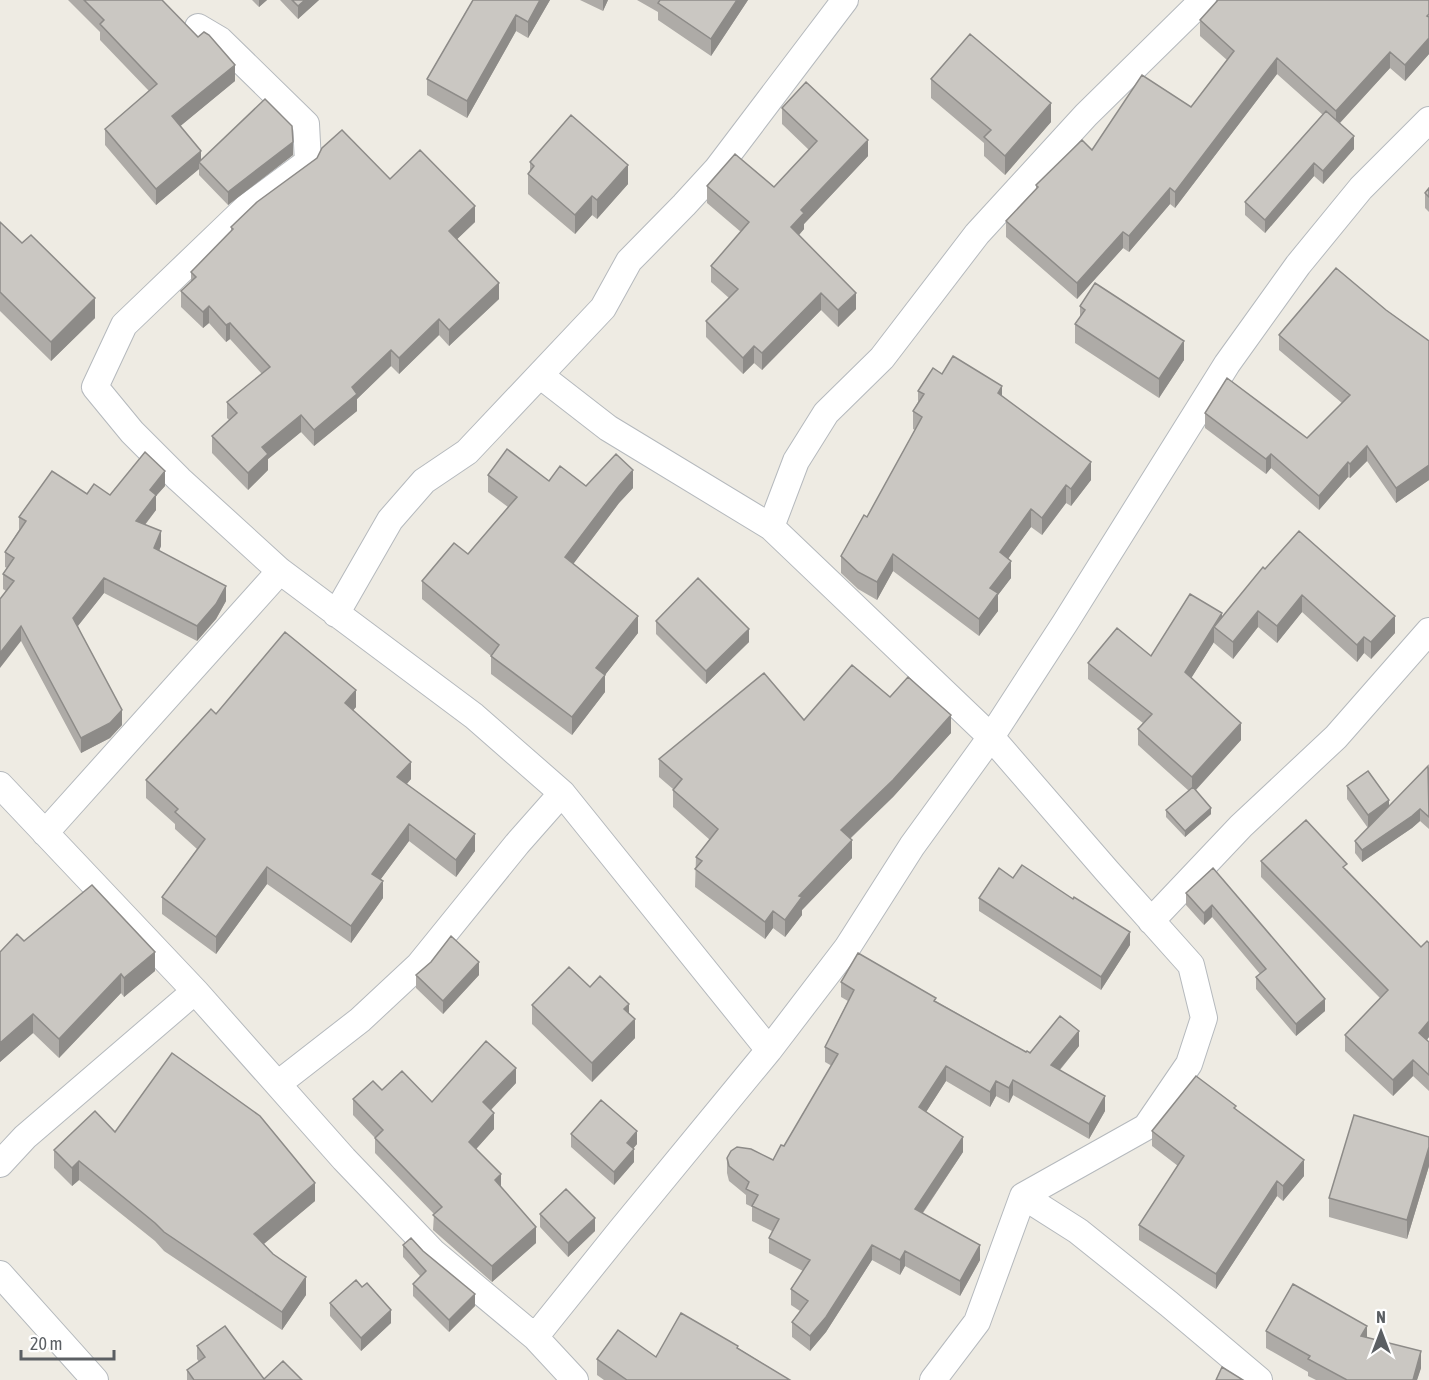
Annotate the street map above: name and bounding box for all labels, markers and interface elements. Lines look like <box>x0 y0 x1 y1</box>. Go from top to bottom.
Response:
north arrow <box>1351 1302 1411 1362</box>
text: N <box>1376 1308 1386 1326</box>
scale bar <box>21 1323 114 1361</box>
text: 20 m <box>30 1333 62 1354</box>

